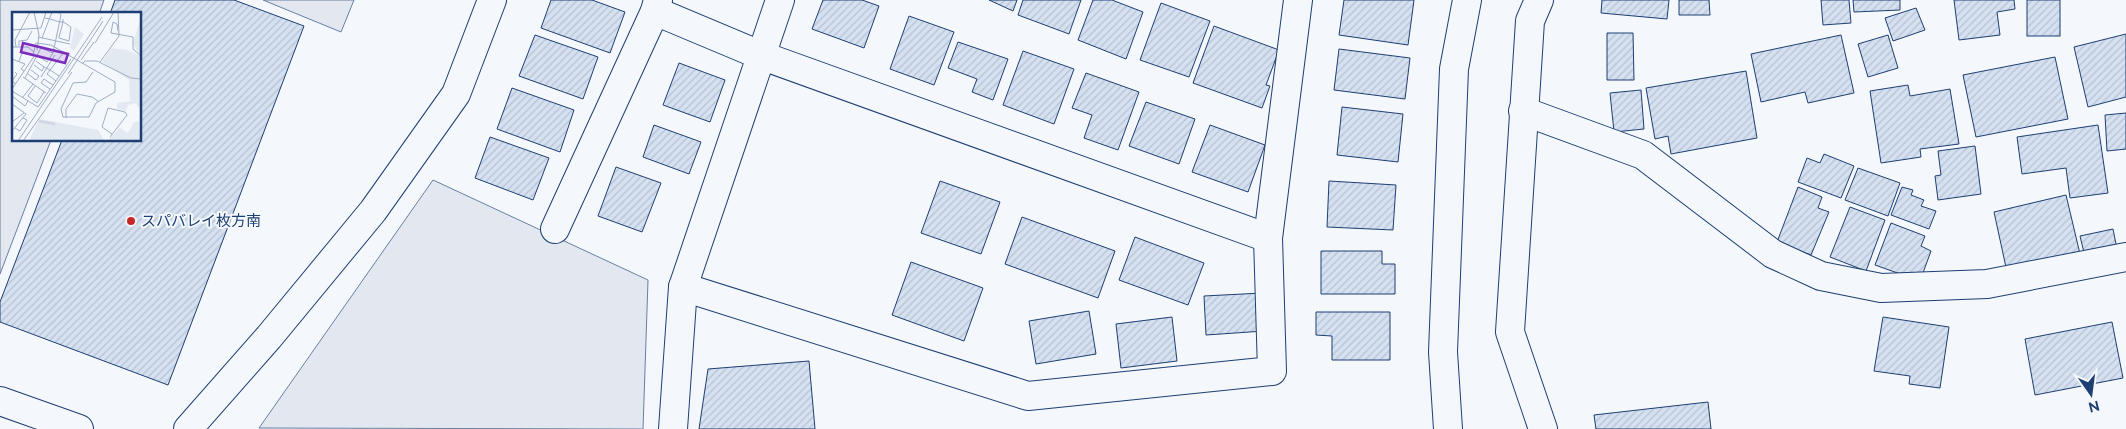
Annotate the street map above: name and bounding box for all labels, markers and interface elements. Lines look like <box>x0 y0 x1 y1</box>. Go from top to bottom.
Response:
inset map <box>12 12 141 141</box>
place label: スパバレイ枚方南 <box>141 212 261 230</box>
marker: スパバレイ枚方南 <box>125 215 137 227</box>
north arrow <box>2066 369 2116 419</box>
text: N <box>2087 398 2101 416</box>

